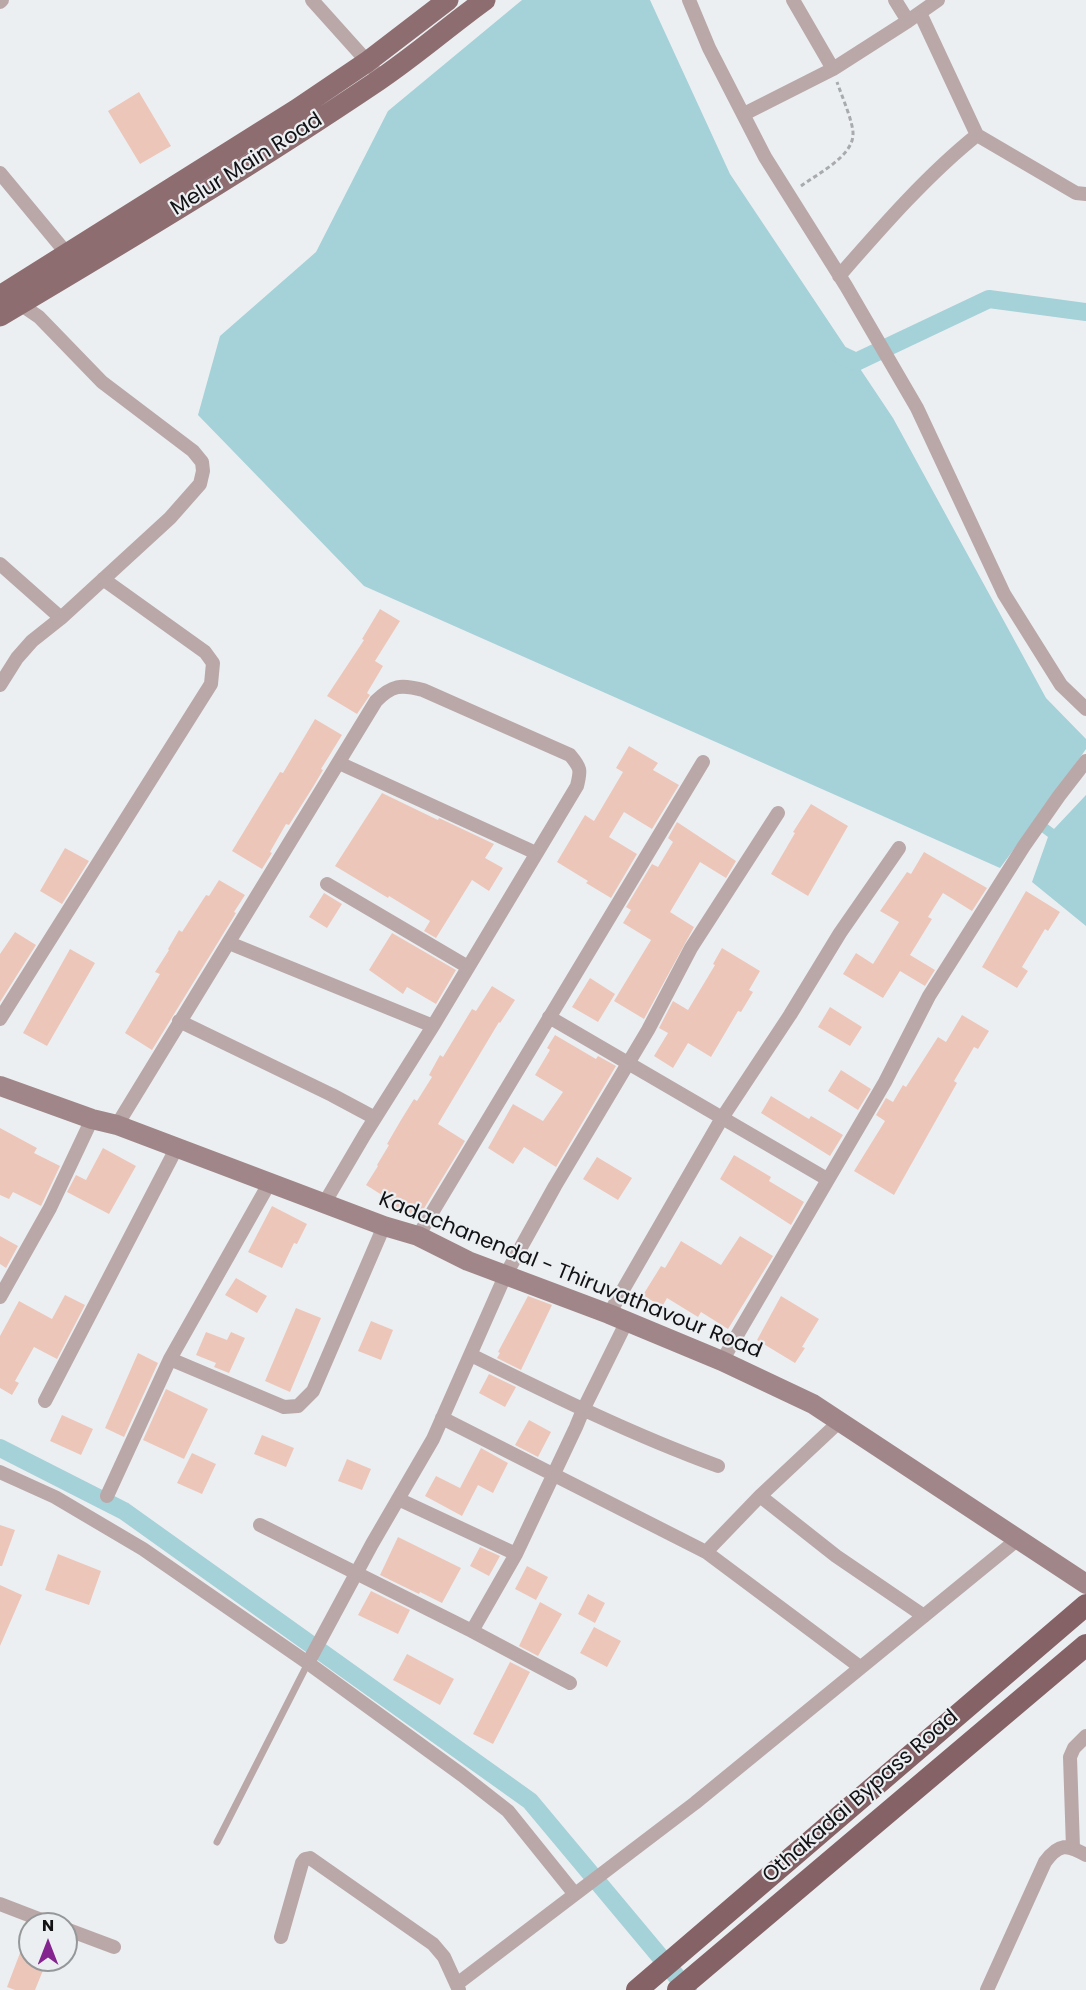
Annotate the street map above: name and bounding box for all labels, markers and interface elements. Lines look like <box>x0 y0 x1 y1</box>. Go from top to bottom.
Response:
street label: Melur Main Road <box>166 108 328 222</box>
street label: Kadachanendal - Thiruvathavour Road <box>375 1187 765 1365</box>
street label: Othakadai Bypass Road <box>758 1705 964 1889</box>
north arrow <box>18 1912 78 1972</box>
text: N <box>42 1914 54 1937</box>

